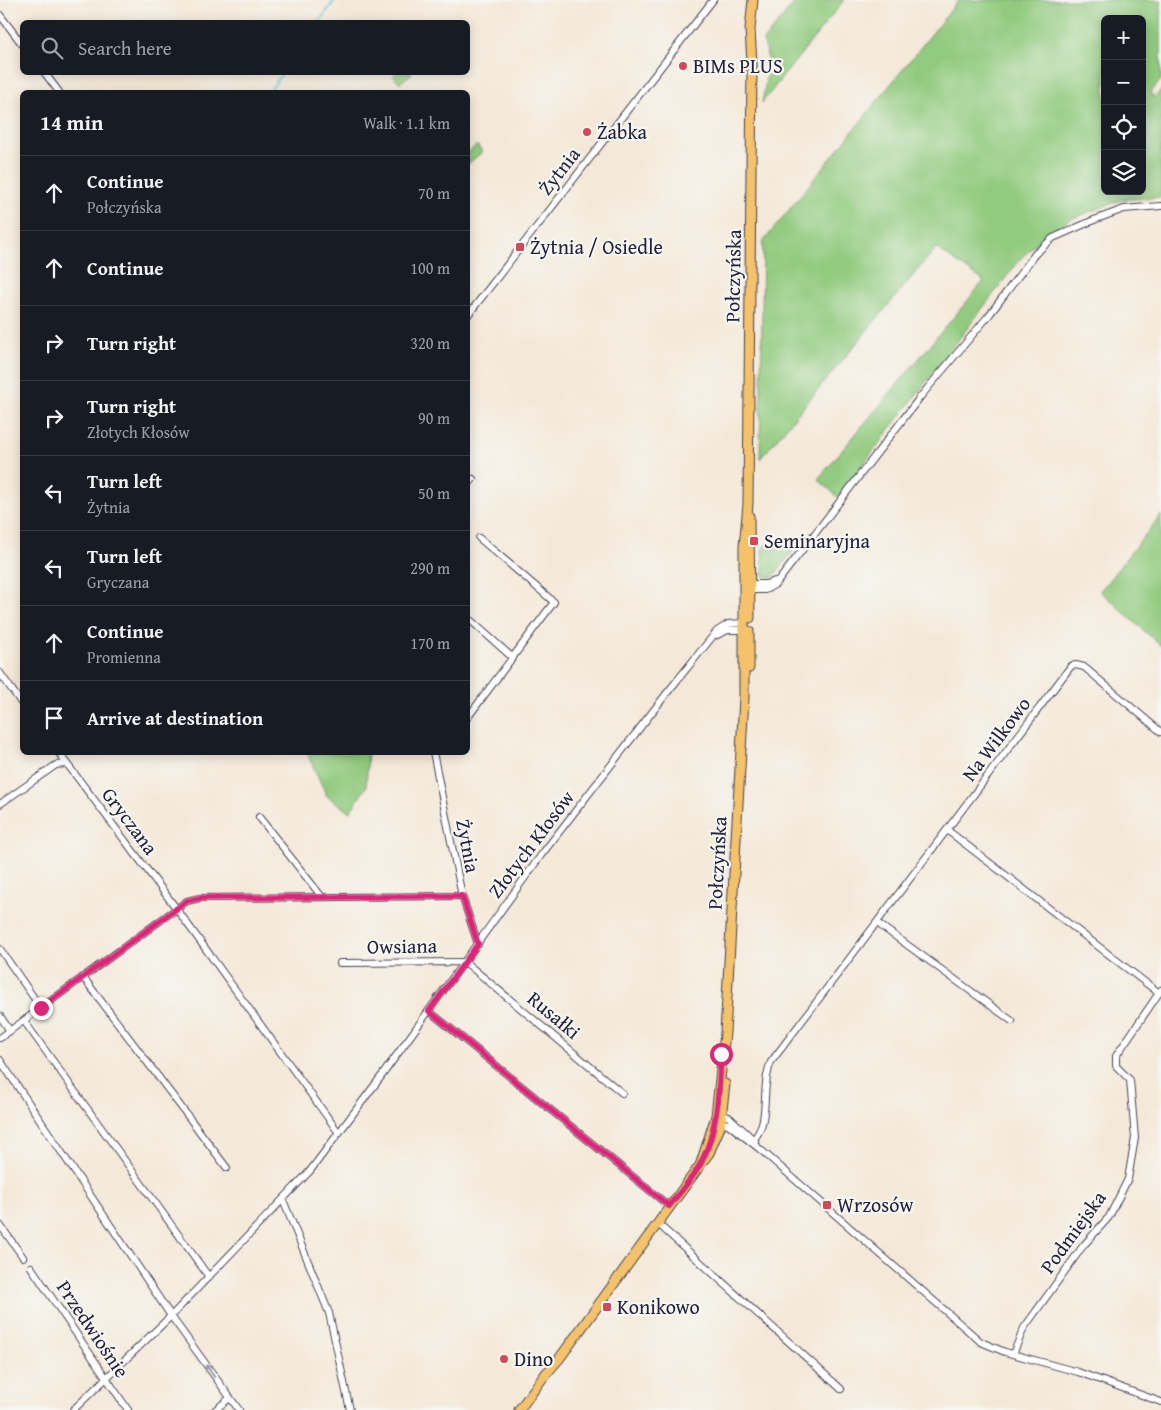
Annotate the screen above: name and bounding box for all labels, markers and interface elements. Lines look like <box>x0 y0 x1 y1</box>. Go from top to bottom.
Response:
map controls <box>1101 15 1146 195</box>
button: + <box>1101 15 1146 60</box>
search box <box>20 20 470 75</box>
icon: search <box>38 34 66 62</box>
text: Search here <box>78 34 172 62</box>
place label: BIMs PLUS <box>693 51 783 80</box>
marker: BIMs PLUS <box>677 60 689 72</box>
button: − <box>1101 60 1146 105</box>
button: locate <box>1101 105 1146 150</box>
text: 14 min <box>40 107 103 138</box>
text: Walk · 1.1 km <box>363 111 450 135</box>
place label: Żabka <box>597 117 648 146</box>
marker: Żabka <box>581 126 593 138</box>
street label: Żytnia <box>531 140 587 201</box>
button: layers <box>1101 150 1146 195</box>
text: Continue <box>87 167 164 195</box>
icon: ahead <box>40 179 68 207</box>
text: 70 m <box>418 181 450 205</box>
text: Połczyńska <box>87 195 162 219</box>
street label: Połczyńska <box>717 229 748 323</box>
place label: Żytnia / Osiedle <box>530 232 663 261</box>
marker: Żytnia / Osiedle <box>514 241 526 253</box>
icon: ahead <box>40 254 68 282</box>
text: Continue <box>87 254 164 282</box>
text: 100 m <box>410 256 450 280</box>
icon: right <box>40 329 68 357</box>
text: Turn right <box>87 329 176 357</box>
text: 320 m <box>410 331 450 355</box>
text: Turn right <box>87 392 176 420</box>
icon: right <box>40 404 68 432</box>
text: 90 m <box>418 406 450 430</box>
text: Złotych Kłosów <box>87 420 190 444</box>
text: Turn left <box>87 467 162 495</box>
icon: left <box>40 479 68 507</box>
text: 50 m <box>418 481 450 505</box>
text: Żytnia <box>87 495 130 519</box>
place label: Seminaryjna <box>764 526 871 555</box>
marker: Seminaryjna <box>748 535 760 547</box>
text: Turn left <box>87 542 162 570</box>
icon: left <box>40 554 68 582</box>
text: 290 m <box>410 556 450 580</box>
text: Gryczana <box>87 570 149 594</box>
text: Continue <box>87 617 164 645</box>
icon: ahead <box>40 629 68 657</box>
text: 170 m <box>410 631 450 655</box>
text: Promienna <box>87 645 161 669</box>
street label: Na Wilkowo <box>954 690 1037 787</box>
icon: arrive <box>40 704 68 732</box>
text: Arrive at destination <box>87 704 263 732</box>
street label: Gryczana <box>95 781 166 861</box>
street label: Złotych Kłosów <box>480 783 581 904</box>
street label: Połczyńska <box>700 815 733 910</box>
street label: Żytnia <box>449 817 488 876</box>
street label: Owsiana <box>367 930 438 961</box>
street label: Rusałki <box>521 984 587 1046</box>
route end <box>30 997 53 1020</box>
route start <box>710 1043 733 1066</box>
street label: Podmiejska <box>1033 1184 1113 1279</box>
place label: Wrzosów <box>837 1190 914 1219</box>
marker: Wrzosów <box>821 1199 833 1211</box>
street label: Przedwiośnie <box>50 1274 137 1383</box>
place label: Konikowo <box>617 1292 700 1321</box>
marker: Konikowo <box>601 1301 613 1313</box>
place label: Dino <box>514 1344 553 1373</box>
marker: Dino <box>498 1353 510 1365</box>
one-way arrow <box>205 1364 215 1378</box>

